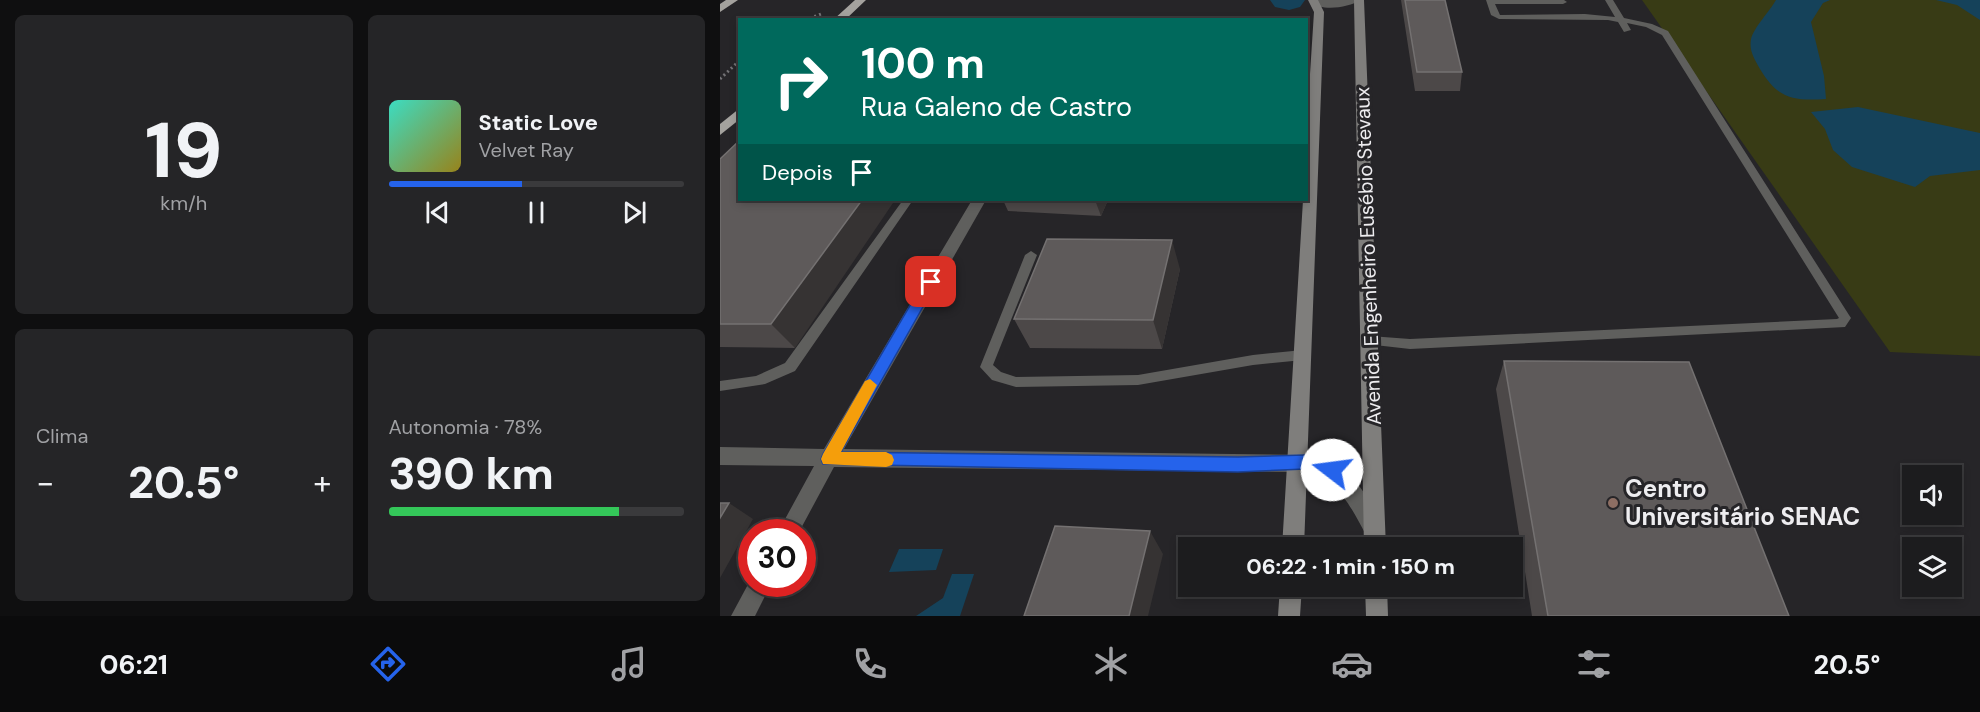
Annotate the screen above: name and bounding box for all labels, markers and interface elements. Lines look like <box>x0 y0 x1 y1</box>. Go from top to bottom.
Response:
text: 100 m <box>861 36 985 91</box>
icon: right <box>762 42 840 120</box>
street label: Avenida Engenheiro Eusébio Stevaux <box>1349 87 1387 425</box>
text: Rua Galeno de Castro <box>861 89 1132 124</box>
text: 19 <box>145 100 223 201</box>
text: Static Love <box>479 108 598 137</box>
text: Velvet Ray <box>479 137 574 163</box>
icon: arrive <box>845 156 878 189</box>
text: Depois <box>762 158 833 187</box>
text: km/h <box>160 190 207 216</box>
icon: previous <box>421 196 454 229</box>
icon: pause <box>520 196 553 229</box>
icon: next <box>618 196 651 229</box>
pin <box>905 256 956 307</box>
icon: arrive <box>914 265 947 298</box>
text: Autonomia · 78% <box>389 414 542 440</box>
text: Clima <box>36 423 88 449</box>
position arrow <box>1300 438 1364 502</box>
text: 390 km <box>389 444 554 503</box>
text: 20.5° <box>128 453 239 512</box>
text: − <box>36 461 54 504</box>
text: + <box>313 461 331 504</box>
map controls <box>1902 465 1962 597</box>
button: sound <box>1902 465 1962 525</box>
place label: Centro Universitário SENAC <box>1625 473 1860 532</box>
marker: Centro Universitário SENAC <box>1606 496 1620 510</box>
speed limit sign: 30 <box>738 519 816 597</box>
button: layers <box>1902 537 1962 597</box>
text: 06:22 · 1 min · 150 m <box>1246 552 1455 581</box>
icon: directions <box>367 643 409 685</box>
icon: music <box>608 643 650 685</box>
icon: phone <box>849 643 891 685</box>
icon: climate <box>1090 643 1132 685</box>
icon: car <box>1331 643 1373 685</box>
icon: filters <box>1573 643 1615 685</box>
text: 06:21 <box>100 647 168 682</box>
text: 20.5° <box>1814 647 1880 682</box>

